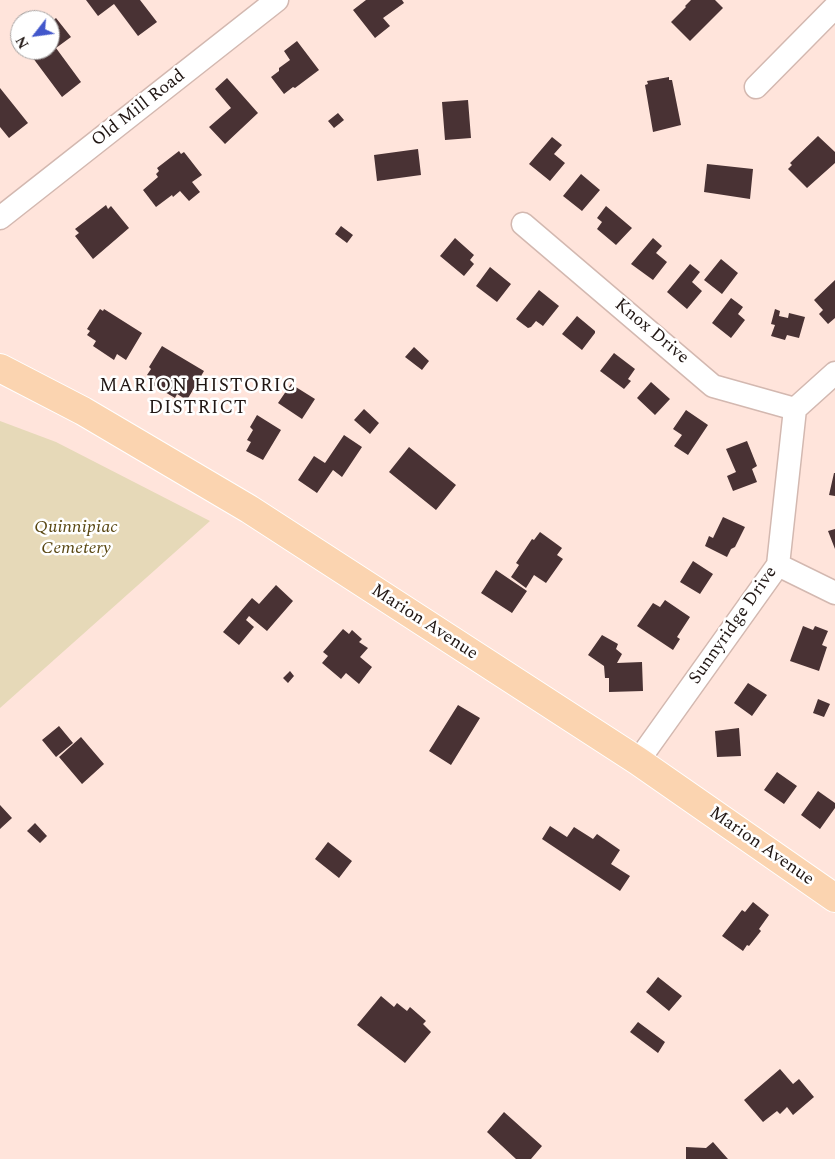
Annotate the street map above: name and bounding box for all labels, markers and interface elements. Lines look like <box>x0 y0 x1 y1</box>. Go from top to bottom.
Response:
north arrow <box>10 10 60 60</box>
text: N <box>10 32 34 52</box>
street label: Old Mill Road <box>88 66 190 152</box>
street label: Knox Drive <box>609 295 693 369</box>
district label: MARION HISTORIC DISTRICT <box>97 376 299 420</box>
park label: Quinnipiac Cemetery <box>34 517 118 560</box>
street label: Sunnyridge Drive <box>685 563 783 689</box>
street label: Marion Avenue <box>367 580 481 666</box>
street label: Marion Avenue <box>704 803 818 891</box>

